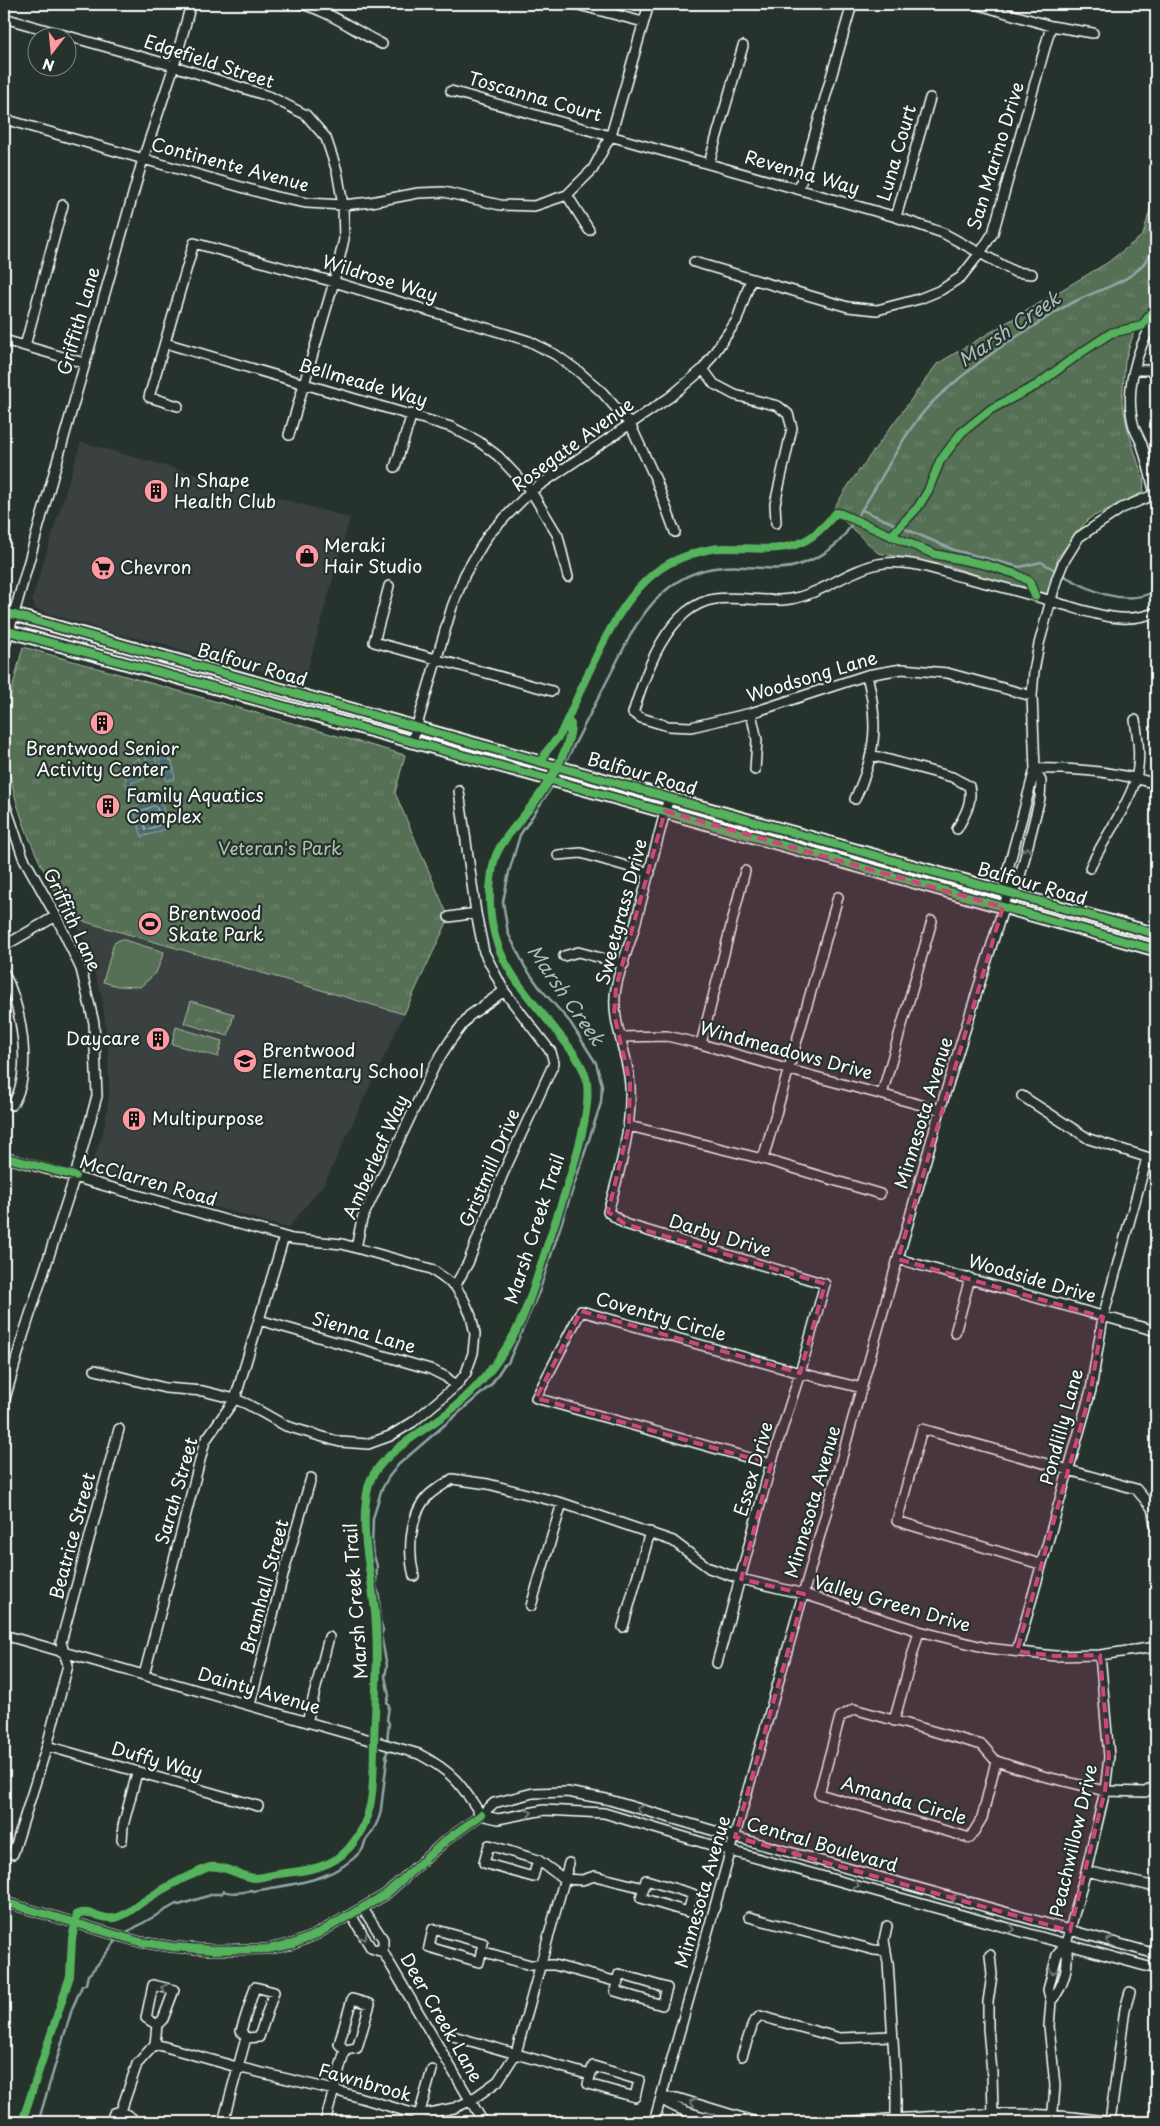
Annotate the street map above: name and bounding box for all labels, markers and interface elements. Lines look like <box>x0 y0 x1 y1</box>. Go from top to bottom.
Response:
street label: Edgefield Street <box>141 27 278 94</box>
north arrow <box>28 28 78 78</box>
text: N <box>40 53 57 77</box>
street label: Toscanna Court <box>465 64 605 128</box>
street label: San Marino Drive <box>959 78 1030 233</box>
street label: Luna Court <box>869 101 922 204</box>
street label: Continente Avenue <box>148 129 312 198</box>
street label: Revenna Way <box>742 142 863 201</box>
street label: Wildrose Way <box>319 247 442 308</box>
street label: Griffith Lane <box>49 263 106 378</box>
water label: Marsh Creek <box>952 283 1066 373</box>
street label: Bellmeade Way <box>296 350 431 413</box>
street label: Rosegate Avenue <box>505 390 639 497</box>
place label: In Shape Health Club <box>174 466 276 514</box>
building icon: In Shape Health Club <box>143 478 169 504</box>
place label: Meraki Hair Studio <box>324 531 422 579</box>
shop icon: Meraki Hair Studio <box>294 543 320 569</box>
place label: Chevron <box>120 553 192 580</box>
supermarket icon: Chevron <box>90 555 116 581</box>
street label: Balfour Road <box>194 635 311 692</box>
street label: Woodsong Lane <box>743 643 880 708</box>
building icon: Brentwood Senior Activity Center <box>89 710 115 736</box>
place label: Brentwood Senior Activity Center <box>25 734 179 782</box>
street label: Balfour Road <box>584 744 701 801</box>
place label: Family Aquatics Complex <box>126 781 264 829</box>
building icon: Family Aquatics Complex <box>95 793 121 819</box>
park label: Veteran's Park <box>218 834 342 861</box>
street label: Sweetgrass Drive <box>588 835 653 988</box>
one-way arrow <box>1021 846 1031 854</box>
street label: Balfour Road <box>974 854 1091 911</box>
street label: Griffith Lane <box>38 863 109 976</box>
place label: Brentwood Skate Park <box>168 899 264 947</box>
sports icon: Brentwood Skate Park <box>137 911 163 937</box>
water label: Marsh Creek <box>522 938 613 1052</box>
street label: Windmeadows Drive <box>697 1013 876 1086</box>
place label: Daycare <box>66 1024 140 1051</box>
building icon: Daycare <box>145 1026 171 1052</box>
street label: Minnesota Avenue <box>887 1033 959 1192</box>
place label: Brentwood Elementary School <box>262 1036 424 1084</box>
school or university icon: Brentwood Elementary School <box>232 1048 258 1074</box>
street label: Amberleaf Way <box>335 1090 414 1223</box>
place label: Multipurpose <box>152 1104 264 1131</box>
street label: Gristmill Drive <box>452 1104 526 1231</box>
building icon: Multipurpose <box>121 1106 147 1132</box>
street label: McClarren Road <box>76 1147 220 1212</box>
street label: Marsh Creek Trail <box>497 1150 571 1307</box>
street label: Darby Drive <box>666 1206 775 1263</box>
street label: Woodside Drive <box>965 1246 1100 1309</box>
street label: Coventry Circle <box>593 1284 730 1347</box>
street label: Sienna Lane <box>309 1304 420 1359</box>
street label: Pondlilly Lane <box>1032 1365 1089 1488</box>
street label: Essex Drive <box>726 1418 779 1519</box>
street label: Minnesota Avenue <box>777 1422 846 1581</box>
street label: Sarah Street <box>147 1434 204 1547</box>
street label: Beatrice Street <box>42 1469 101 1602</box>
street label: Bramhall Street <box>232 1516 295 1657</box>
street label: Marsh Creek Trail <box>336 1522 373 1680</box>
street label: Valley Green Drive <box>811 1567 974 1638</box>
street label: Dainty Avenue <box>195 1659 324 1720</box>
street label: Duffy Way <box>109 1734 206 1785</box>
street label: Peachwillow Drive <box>1042 1761 1103 1920</box>
street label: Amanda Circle <box>838 1769 971 1830</box>
one-way arrow <box>636 1805 645 1815</box>
one-way arrow <box>524 1808 533 1819</box>
street label: Central Boulevard <box>743 1809 901 1878</box>
street label: Minnesota Avenue <box>667 1812 736 1971</box>
one-way arrow <box>793 1850 801 1860</box>
one-way arrow <box>851 1880 859 1890</box>
one-way arrow <box>948 1893 957 1904</box>
one-way arrow <box>1008 1923 1016 1933</box>
one-way arrow <box>358 1932 368 1941</box>
one-way arrow <box>1106 1937 1114 1947</box>
street label: Deer Creek Lane <box>394 1947 490 2087</box>
one-way arrow <box>1048 1967 1059 1976</box>
one-way arrow <box>161 1983 169 1993</box>
street label: Fawnbrook <box>316 2055 415 2108</box>
one-way arrow <box>689 2098 697 2108</box>

